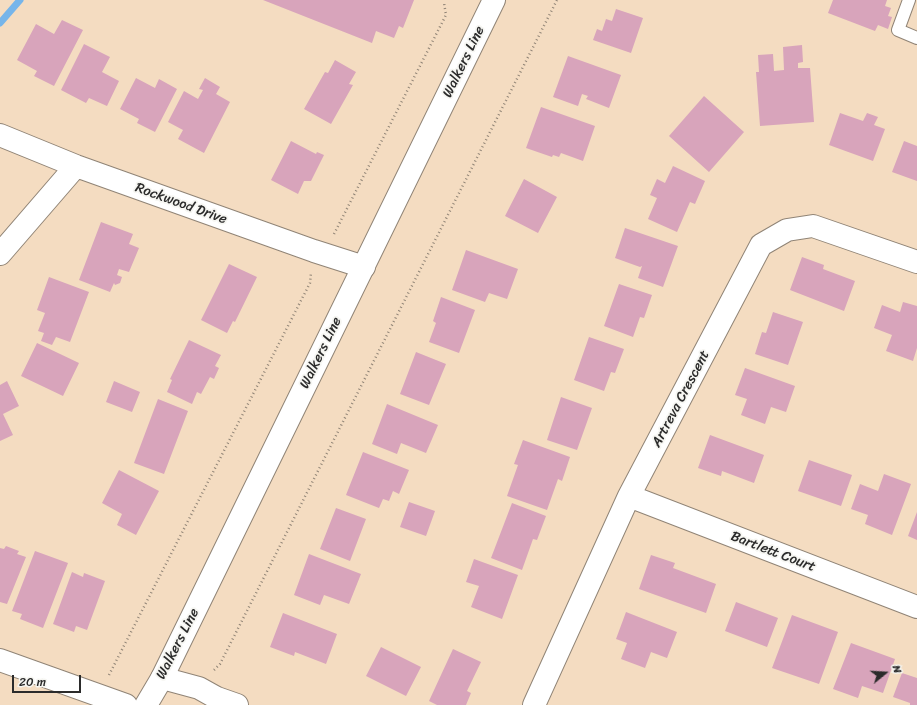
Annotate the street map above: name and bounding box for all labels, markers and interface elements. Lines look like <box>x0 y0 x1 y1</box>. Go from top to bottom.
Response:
street label: Walkers Line <box>439 24 489 100</box>
street label: Rockwood Drive <box>133 180 229 228</box>
street label: Walkers Line <box>296 315 346 391</box>
street label: Artreva Crescent <box>648 348 714 450</box>
street label: Bartlett Court <box>728 528 818 576</box>
street label: Walkers Line <box>153 606 203 682</box>
north arrow <box>865 653 905 693</box>
text: N <box>887 663 907 676</box>
scale bar <box>14 667 83 693</box>
text: 20 m <box>19 671 46 693</box>

